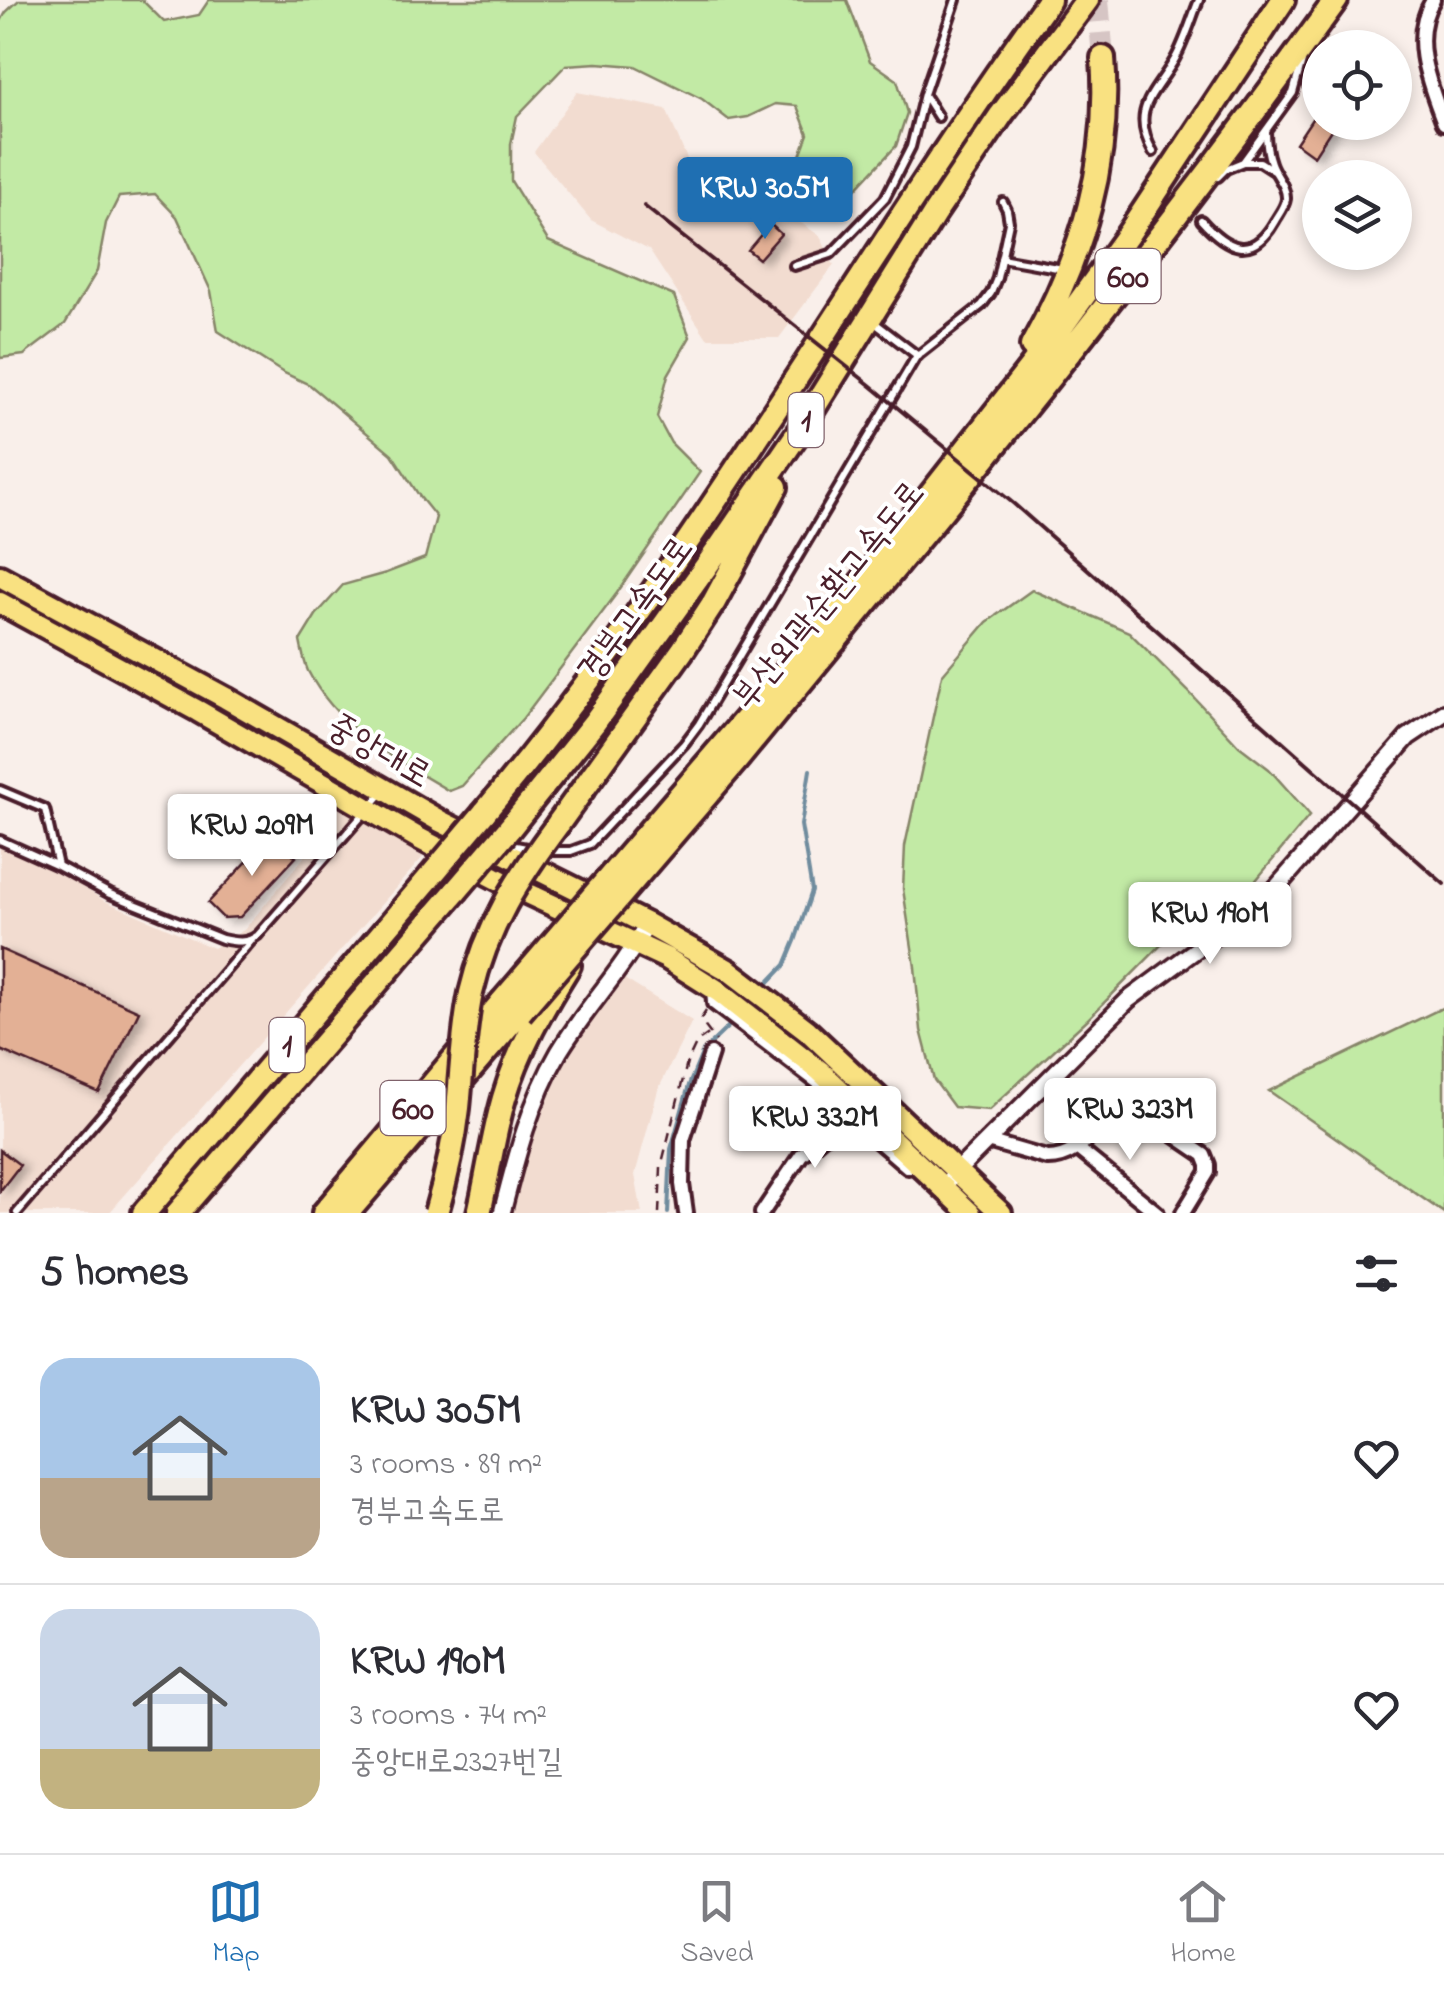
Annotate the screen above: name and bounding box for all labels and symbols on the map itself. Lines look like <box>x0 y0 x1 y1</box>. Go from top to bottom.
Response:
pin: KRW 305M <box>662 157 868 242</box>
road number: 600 <box>1096 249 1160 303</box>
road number: 1 <box>788 393 824 447</box>
street label: 부산외곽순환고속도로 <box>721 471 938 722</box>
street label: 경부고속도로 <box>567 527 707 693</box>
street label: 중앙대로 <box>317 702 440 802</box>
pin: KRW 209M <box>149 794 355 879</box>
pin: KRW 190M <box>1107 882 1313 967</box>
road number: 1 <box>270 1018 304 1072</box>
pin: KRW 323M <box>1027 1078 1233 1163</box>
road number: 600 <box>380 1081 446 1135</box>
pin: KRW 332M <box>712 1086 918 1171</box>

